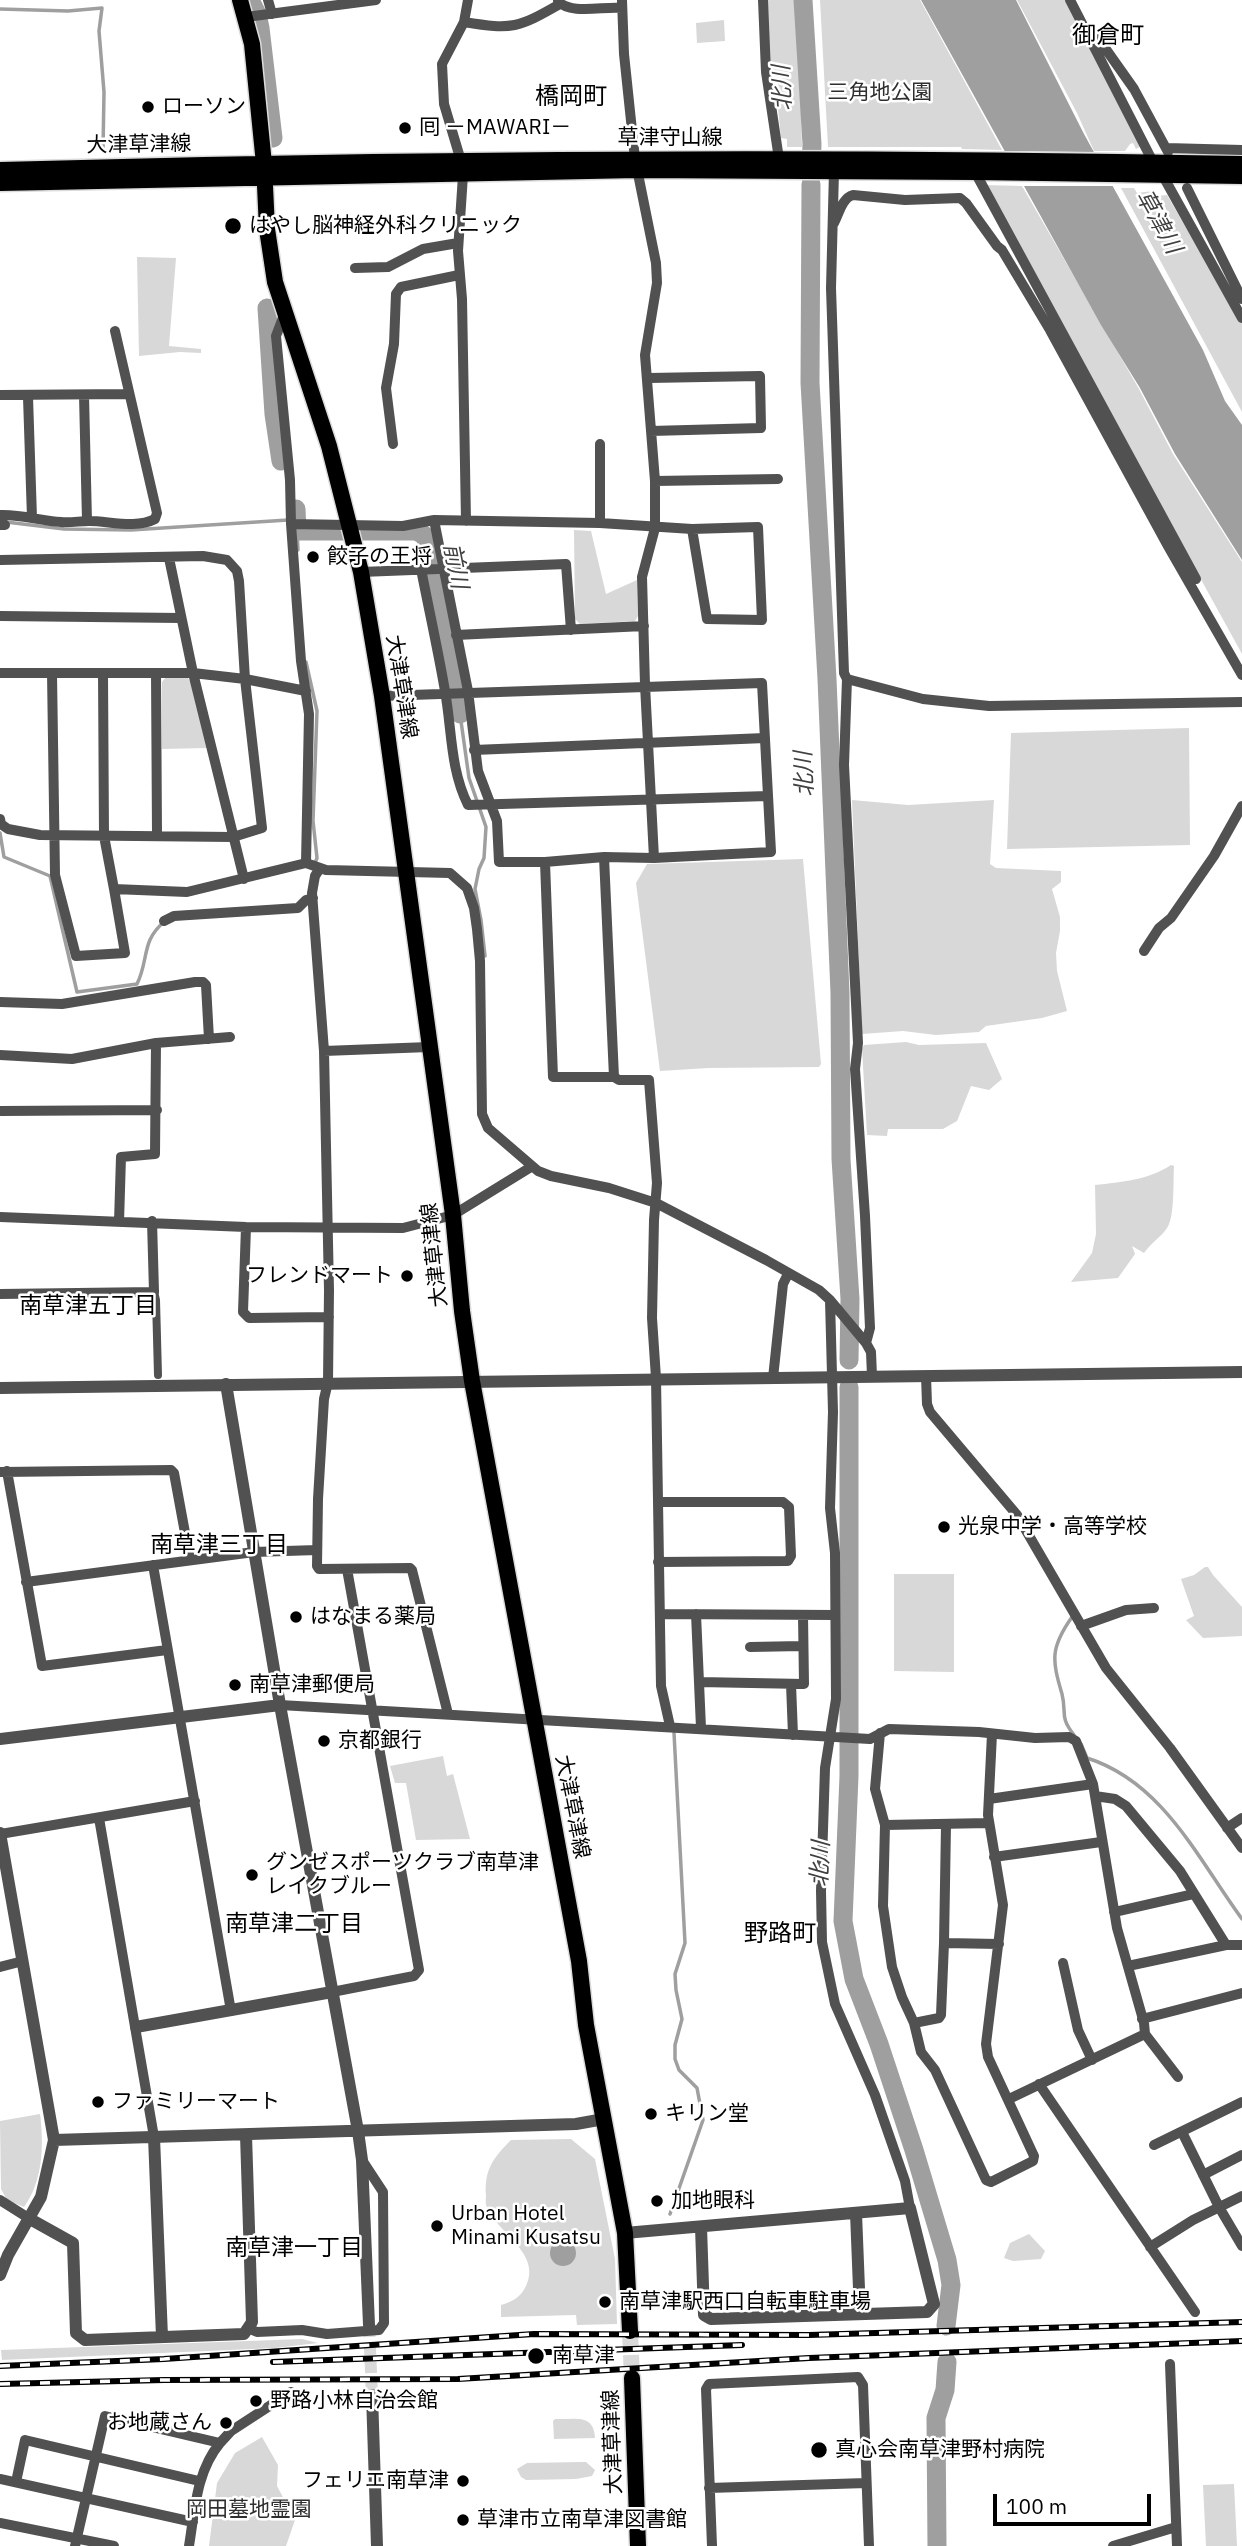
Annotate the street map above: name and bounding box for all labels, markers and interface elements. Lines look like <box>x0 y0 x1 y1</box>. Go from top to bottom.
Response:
district label: 御倉町 <box>1072 22 1144 50</box>
water label: 北川 <box>768 64 798 112</box>
park label: 三角地公園 <box>828 80 932 106</box>
district label: 橋岡町 <box>535 83 607 111</box>
place label: ローソン <box>162 94 246 120</box>
marker: ローソン <box>140 99 156 115</box>
place label: 囘 －MAWARI－ <box>419 115 571 141</box>
marker: 囘 －MAWARI－ <box>397 120 413 136</box>
street label: 草津守山線 <box>618 125 722 151</box>
street label: 大津草津線 <box>86 131 192 159</box>
water label: 草津川 <box>1129 185 1187 259</box>
place label: はやし脳神経外科クリニック <box>249 213 522 239</box>
marker: はやし脳神経外科クリニック <box>223 216 243 236</box>
water label: 前川 <box>437 541 473 591</box>
place label: 餃子の王将 <box>327 544 432 570</box>
marker: 餃子の王将 <box>305 549 321 565</box>
street label: 大津草津線 <box>380 633 422 741</box>
water label: 北川 <box>790 750 820 798</box>
street label: 大津草津線 <box>417 1201 453 1309</box>
place label: フレンドマート <box>246 1263 393 1289</box>
marker: フレンドマート <box>399 1268 415 1284</box>
district label: 南草津五丁目 <box>19 1292 157 1320</box>
place label: 光泉中学・高等学校 <box>958 1514 1147 1540</box>
marker: 光泉中学・高等学校 <box>936 1519 952 1535</box>
district label: 南草津三丁目 <box>150 1531 288 1559</box>
place label: はなまる薬局 <box>310 1604 436 1630</box>
marker: はなまる薬局 <box>288 1609 304 1625</box>
place label: 南草津郵便局 <box>249 1672 375 1698</box>
marker: 南草津郵便局 <box>227 1677 243 1693</box>
place label: 京都銀行 <box>338 1728 422 1754</box>
marker: 京都銀行 <box>316 1733 332 1749</box>
street label: 大津草津線 <box>550 1753 594 1861</box>
water label: 北川 <box>806 1841 836 1887</box>
place label: グンゼスポーツクラブ南草津 レイクブルー <box>266 1850 539 1900</box>
marker: グンゼスポーツクラブ南草津 レイクブルー <box>244 1867 260 1883</box>
district label: 南草津二丁目 <box>225 1910 363 1938</box>
district label: 野路町 <box>744 1920 816 1948</box>
place label: ファミリーマート <box>112 2089 280 2115</box>
marker: ファミリーマート <box>90 2094 106 2110</box>
place label: キリン堂 <box>665 2101 749 2127</box>
marker: キリン堂 <box>643 2106 659 2122</box>
place label: 加地眼科 <box>671 2188 755 2214</box>
marker: 加地眼科 <box>649 2193 665 2209</box>
place label: Urban Hotel Minami Kusatsu <box>451 2201 601 2251</box>
marker: Urban Hotel Minami Kusatsu <box>429 2218 445 2234</box>
district label: 南草津一丁目 <box>225 2234 363 2262</box>
place label: 南草津駅西口自転車駐車場 <box>619 2289 871 2315</box>
marker: 南草津駅西口自転車駐車場 <box>597 2294 613 2310</box>
place label: 南草津 <box>552 2343 615 2369</box>
marker: 南草津 <box>526 2346 546 2366</box>
place label: 野路小林自治会館 <box>270 2388 438 2414</box>
street label: 大津草津線 <box>599 2389 627 2495</box>
marker: 野路小林自治会館 <box>248 2393 264 2409</box>
place label: お地蔵さん <box>107 2410 212 2436</box>
marker: お地蔵さん <box>218 2415 234 2431</box>
place label: 真心会南草津野村病院 <box>835 2437 1045 2463</box>
marker: 真心会南草津野村病院 <box>809 2440 829 2460</box>
place label: フェリエ南草津 <box>302 2468 449 2494</box>
marker: フェリエ南草津 <box>455 2473 471 2489</box>
scale bar <box>997 2480 1154 2524</box>
text: 100 m <box>1006 2492 1067 2520</box>
park label: 岡田墓地霊園 <box>186 2497 312 2523</box>
place label: 草津市立南草津図書館 <box>477 2507 687 2533</box>
marker: 草津市立南草津図書館 <box>455 2512 471 2528</box>

